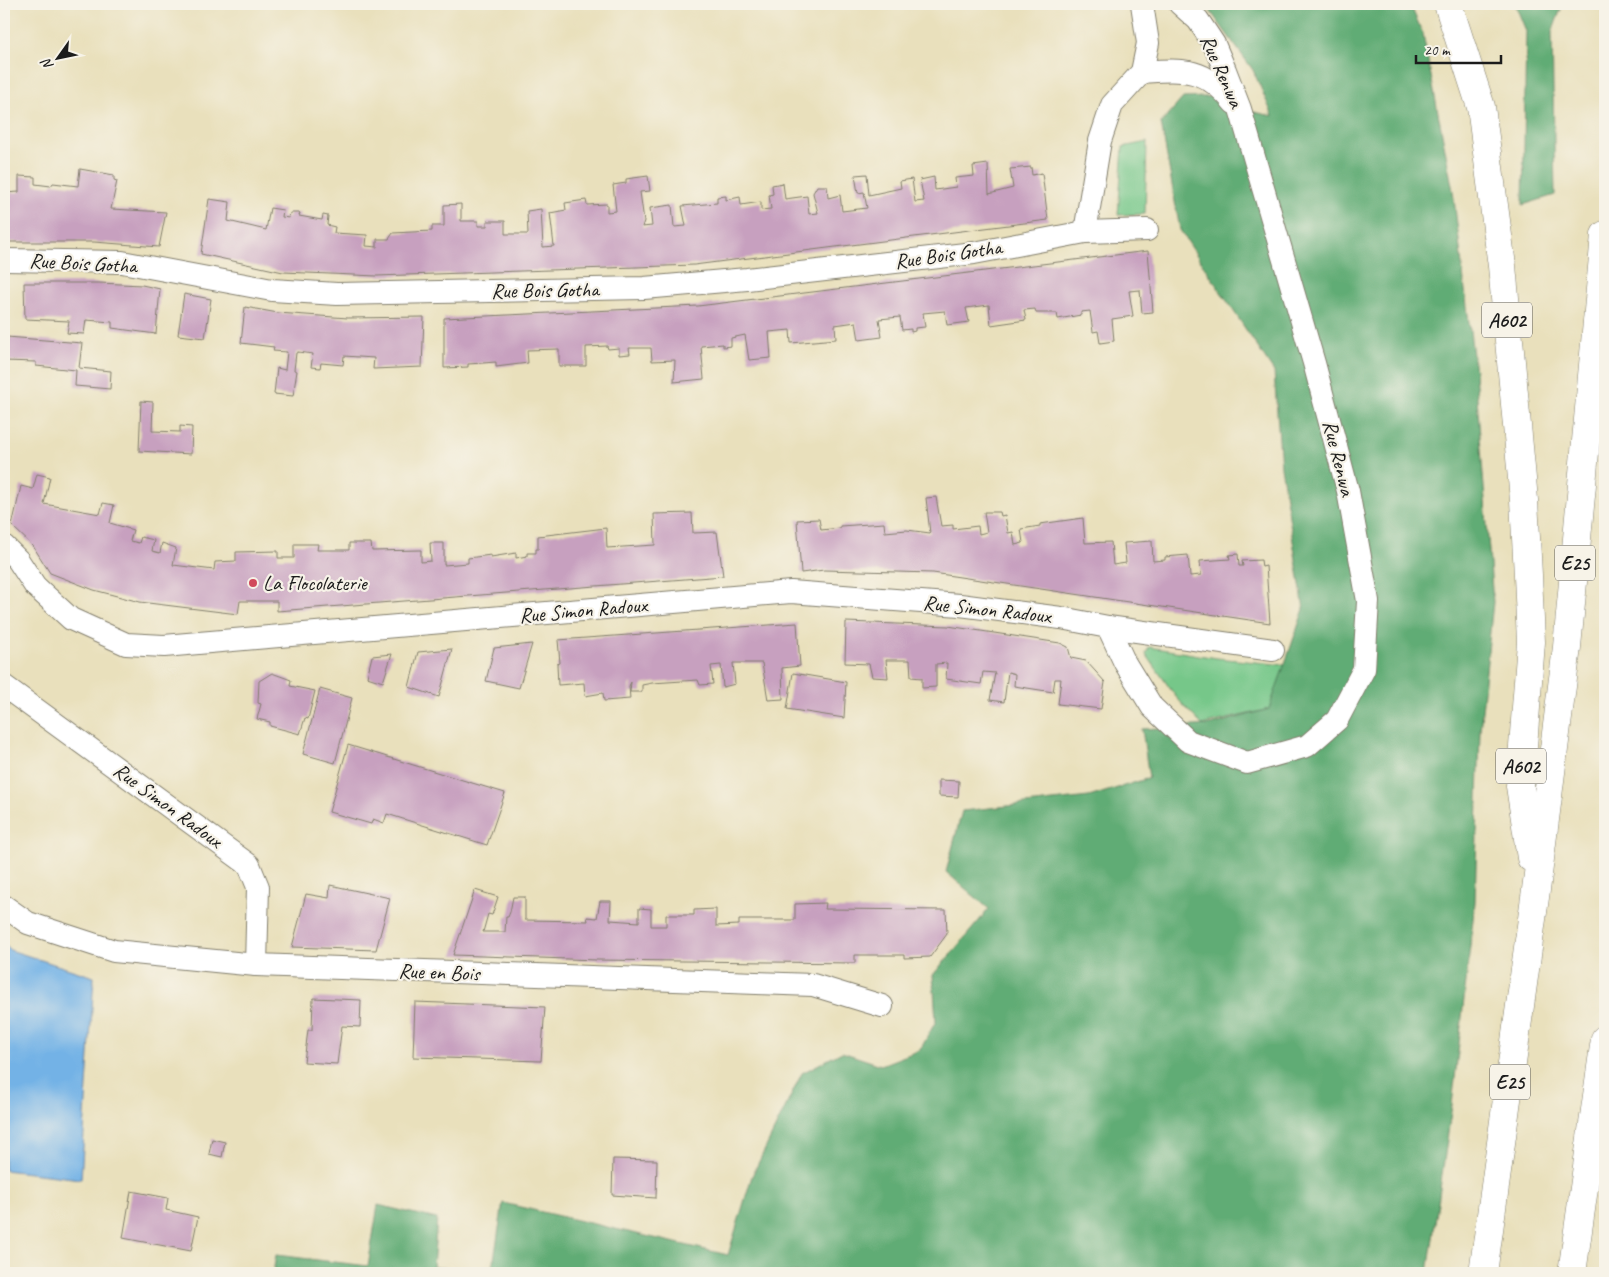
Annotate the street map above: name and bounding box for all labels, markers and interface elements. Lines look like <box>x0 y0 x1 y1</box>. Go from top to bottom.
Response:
street label: Rue Renwa <box>1194 30 1250 113</box>
north arrow <box>32 32 82 82</box>
scale bar <box>1416 32 1502 64</box>
text: 20 m <box>1424 41 1451 60</box>
text: N <box>37 55 57 73</box>
street label: Rue Bois Gotha <box>893 233 1005 274</box>
street label: Rue Bois Gotha <box>29 247 140 279</box>
street label: Rue Bois Gotha <box>491 276 601 304</box>
road number: A602 <box>1482 302 1532 338</box>
street label: Rue Renwa <box>1317 417 1361 500</box>
road number: E25 <box>1555 546 1595 580</box>
place label: La Flocolaterie <box>263 570 369 596</box>
marker: La Flocolaterie <box>247 577 259 589</box>
street label: Rue Simon Radoux <box>922 589 1054 629</box>
street label: Rue Simon Radoux <box>518 591 650 629</box>
road number: A602 <box>1496 748 1546 784</box>
street label: Rue Simon Radoux <box>109 757 229 854</box>
street label: Rue en Bois <box>398 958 482 986</box>
road number: E25 <box>1490 1064 1530 1100</box>

